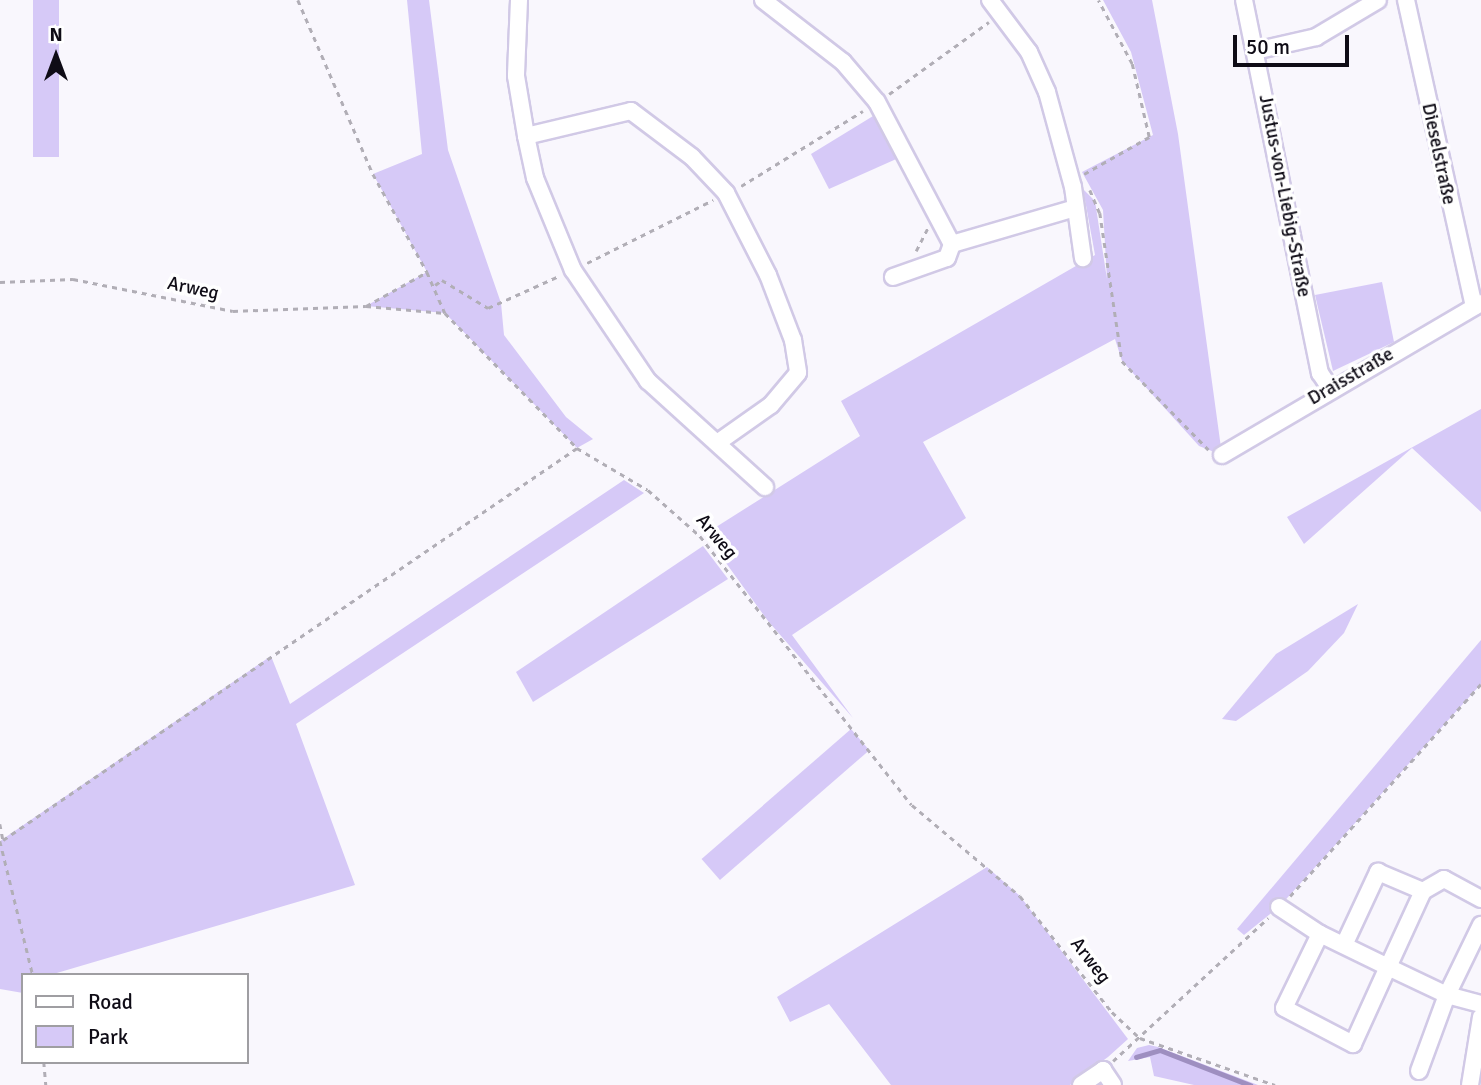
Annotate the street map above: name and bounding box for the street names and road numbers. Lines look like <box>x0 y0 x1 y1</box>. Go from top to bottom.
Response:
street label: Justus-von-Liebig-Straße <box>1253 93 1315 299</box>
street label: Dieselstraße <box>1416 101 1460 207</box>
street label: Arweg <box>165 272 221 306</box>
street label: Draisstraße <box>1304 343 1398 411</box>
street label: Arweg <box>691 510 741 564</box>
street label: Arweg <box>1065 933 1115 989</box>

